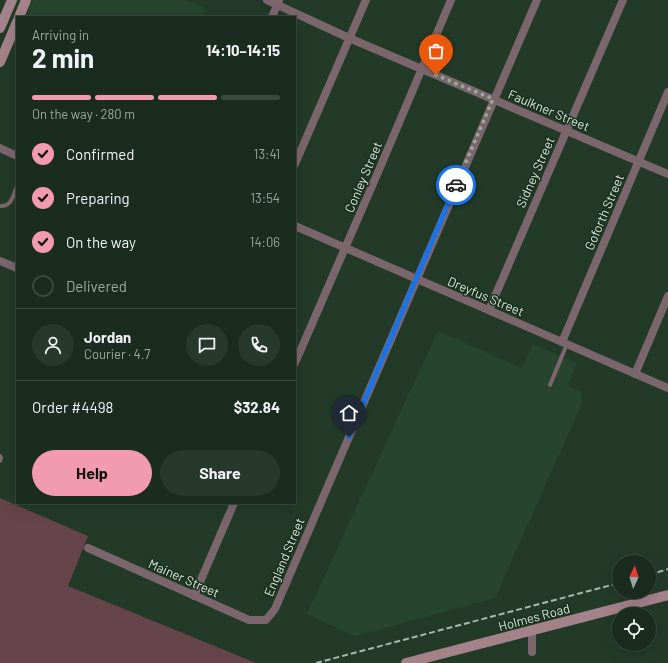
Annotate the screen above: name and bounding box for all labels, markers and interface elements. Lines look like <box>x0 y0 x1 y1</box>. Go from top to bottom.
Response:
text: Arriving in <box>32 27 89 43</box>
pin <box>419 34 453 75</box>
icon: bag <box>425 40 447 62</box>
text: 14:10–14:15 <box>206 41 280 59</box>
text: 2 min <box>32 42 94 73</box>
street label: Faulkner Street <box>506 86 592 134</box>
text: On the way · 280 m <box>32 106 135 122</box>
street label: Sidney Street <box>512 134 558 210</box>
street label: Conley Street <box>341 139 385 215</box>
icon: check <box>32 143 54 165</box>
text: Confirmed <box>66 145 134 163</box>
text: 13:41 <box>254 146 280 162</box>
courier <box>436 165 476 205</box>
street label: Goforth Street <box>581 172 627 252</box>
icon: car <box>445 174 467 196</box>
icon: check <box>32 187 54 209</box>
text: Preparing <box>66 189 130 207</box>
text: 13:54 <box>251 190 280 206</box>
icon: check <box>32 231 54 253</box>
text: On the way <box>66 233 136 251</box>
text: 14:06 <box>250 234 280 250</box>
street label: Dreyfus Street <box>445 273 527 319</box>
text: Delivered <box>66 277 127 295</box>
button: person <box>32 324 74 366</box>
button: chat <box>186 324 228 366</box>
button: phone <box>238 324 280 366</box>
text: Jordan <box>84 328 131 346</box>
text: Courier · 4.7 <box>84 346 151 362</box>
pin <box>332 396 366 437</box>
text: Order #4498 <box>32 398 113 416</box>
text: $32.84 <box>234 398 280 416</box>
icon: home <box>338 402 360 424</box>
button: Help <box>32 450 152 496</box>
button: Share <box>160 450 280 496</box>
street label: England Street <box>260 515 308 599</box>
street label: Mainer Street <box>146 555 222 601</box>
north arrow <box>612 555 656 599</box>
map controls <box>612 555 656 651</box>
street label: Holmes Road <box>496 600 572 634</box>
button: locate <box>612 607 656 651</box>

